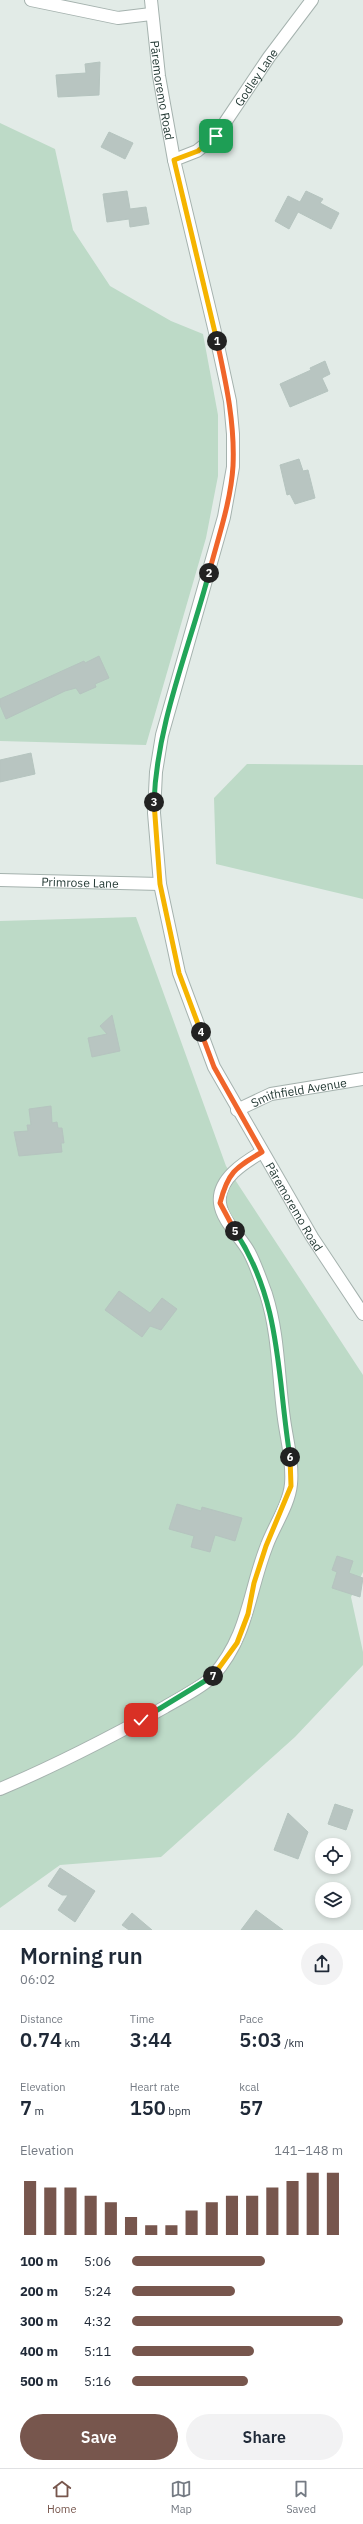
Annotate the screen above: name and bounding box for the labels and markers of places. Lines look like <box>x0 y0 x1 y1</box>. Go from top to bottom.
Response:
pin <box>199 119 233 153</box>
pin: 1 <box>207 331 227 351</box>
pin: 2 <box>199 563 219 583</box>
pin: 3 <box>144 792 164 812</box>
pin: 4 <box>191 1022 211 1042</box>
pin: 5 <box>225 1221 245 1241</box>
pin: 6 <box>280 1447 300 1467</box>
pin: 7 <box>203 1666 223 1686</box>
pin <box>124 1703 158 1737</box>

